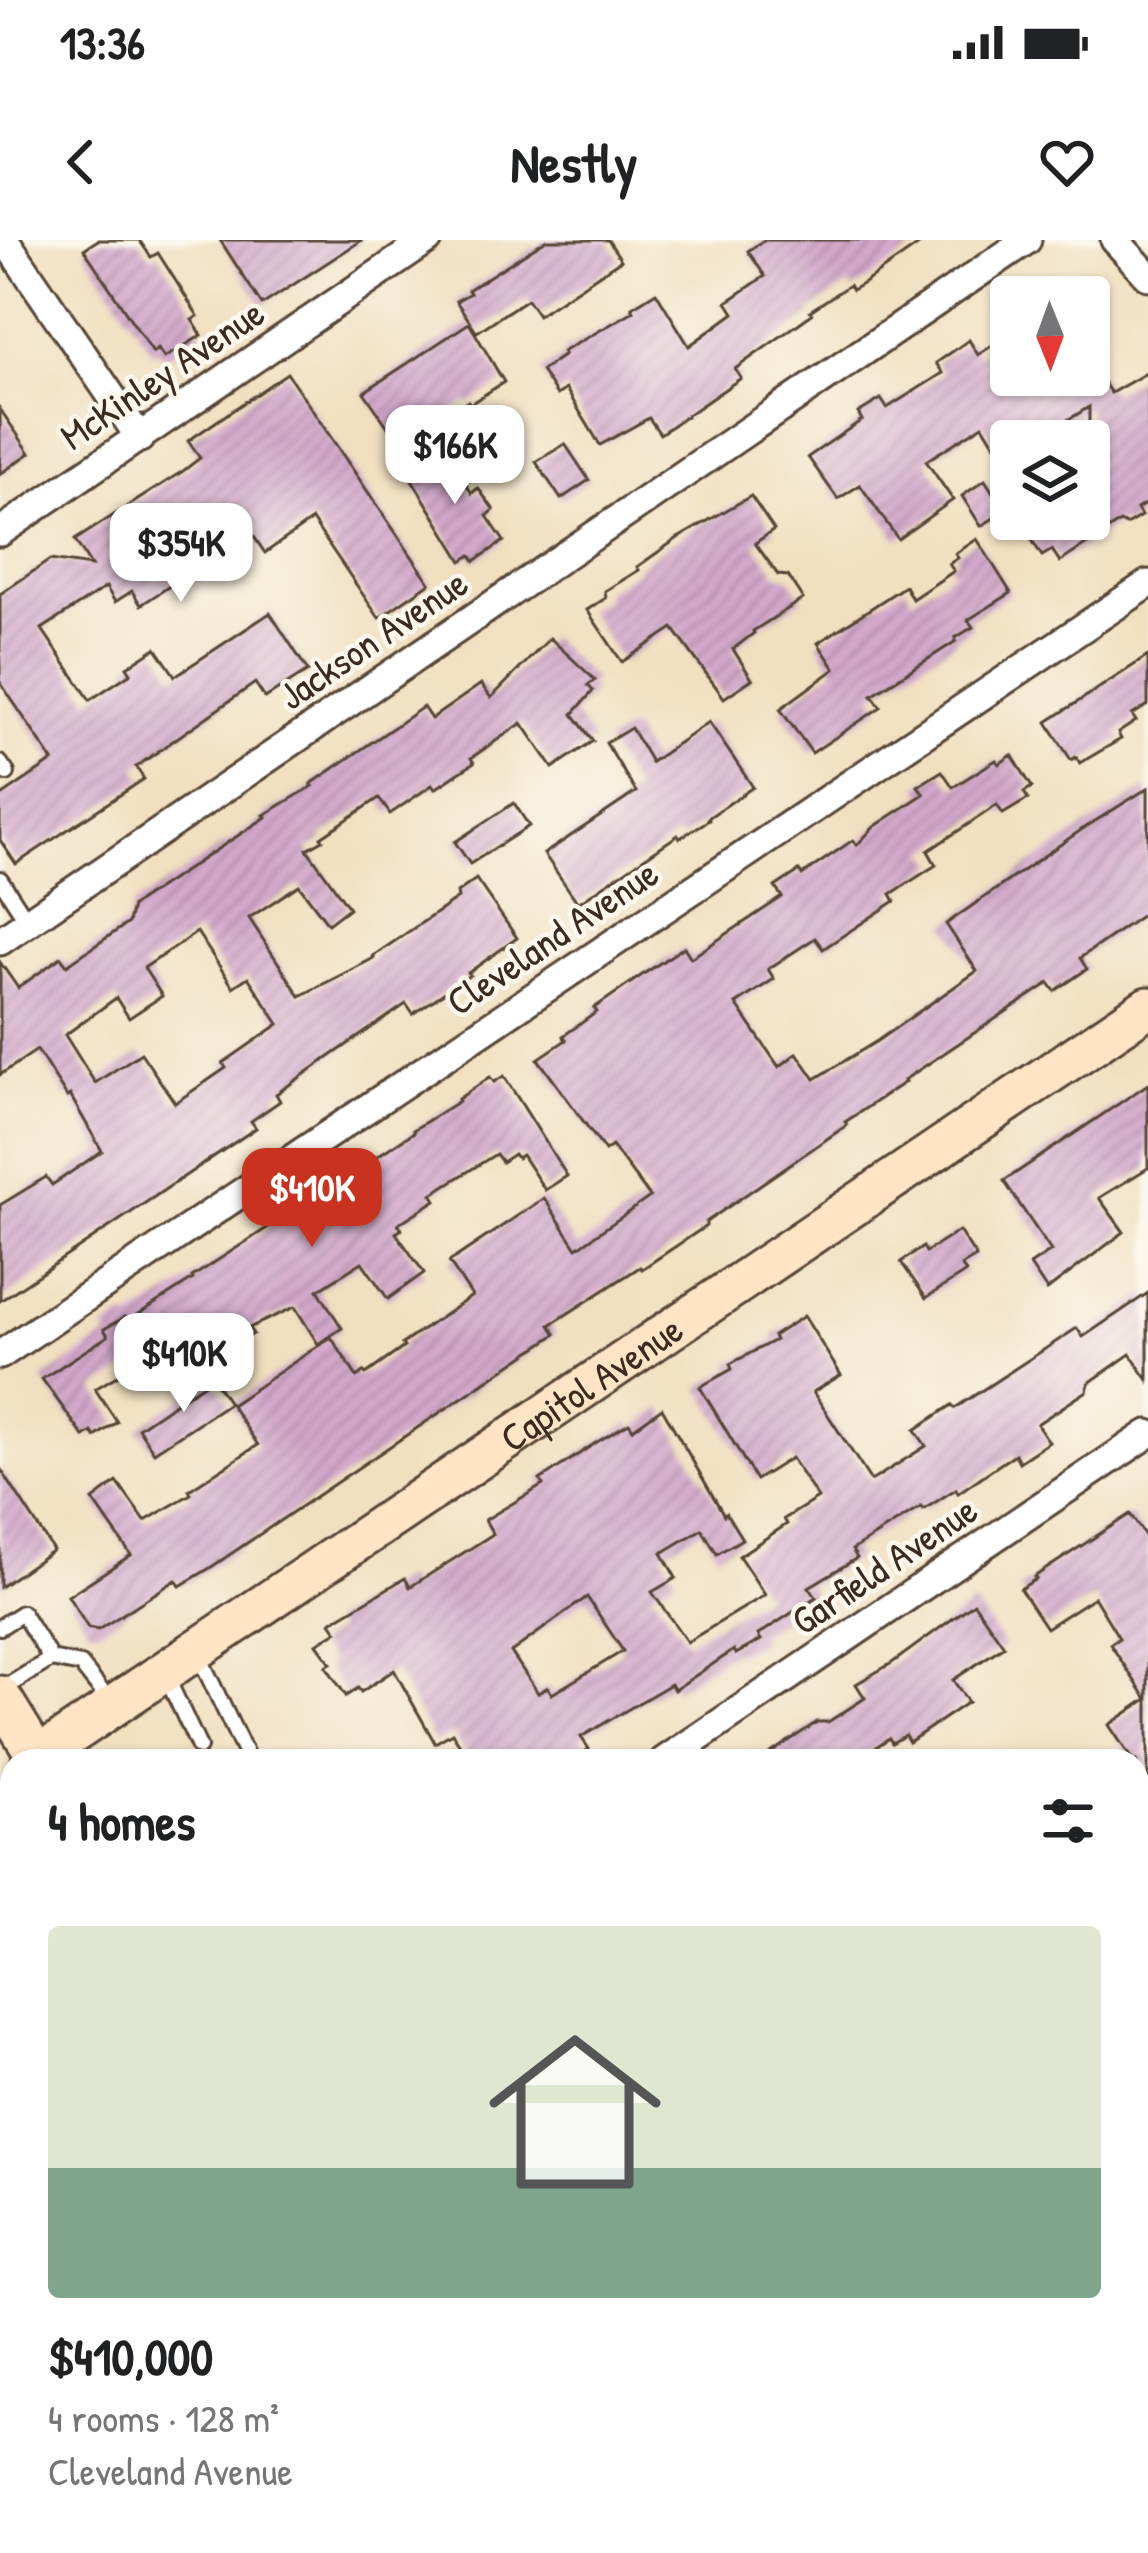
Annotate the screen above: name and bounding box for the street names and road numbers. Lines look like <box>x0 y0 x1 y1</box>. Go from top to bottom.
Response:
street label: McKinley Avenue <box>49 286 274 461</box>
street label: Jackson Avenue <box>268 556 478 721</box>
street label: Cleveland Avenue <box>435 846 668 1027</box>
street label: Capitol Avenue <box>489 1302 693 1463</box>
street label: Garfield Avenue <box>780 1483 987 1646</box>

